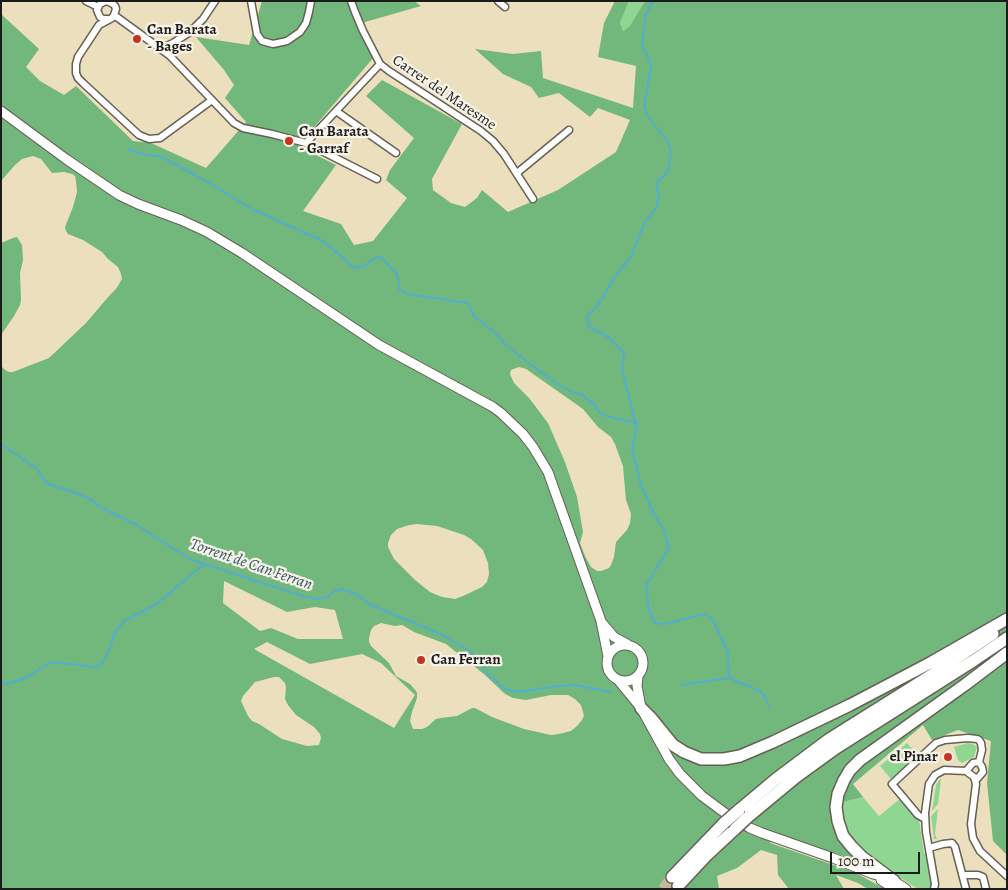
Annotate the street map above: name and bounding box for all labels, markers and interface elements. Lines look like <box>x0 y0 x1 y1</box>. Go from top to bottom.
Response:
place label: Can Barata - Bages <box>147 21 217 56</box>
marker: Can Barata - Bages <box>131 33 143 45</box>
street label: Carrer del Maresme <box>389 52 499 134</box>
place label: Can Barata - Garraf <box>299 123 369 158</box>
marker: Can Barata - Garraf <box>283 135 295 147</box>
water label: Torrent de Can Ferran <box>187 535 315 595</box>
place label: Can Ferran <box>431 651 501 669</box>
marker: Can Ferran <box>415 654 427 666</box>
place label: el Pinar <box>890 748 938 766</box>
marker: el Pinar <box>942 751 954 763</box>
scale bar <box>833 842 923 874</box>
text: 100 m <box>838 851 875 871</box>

